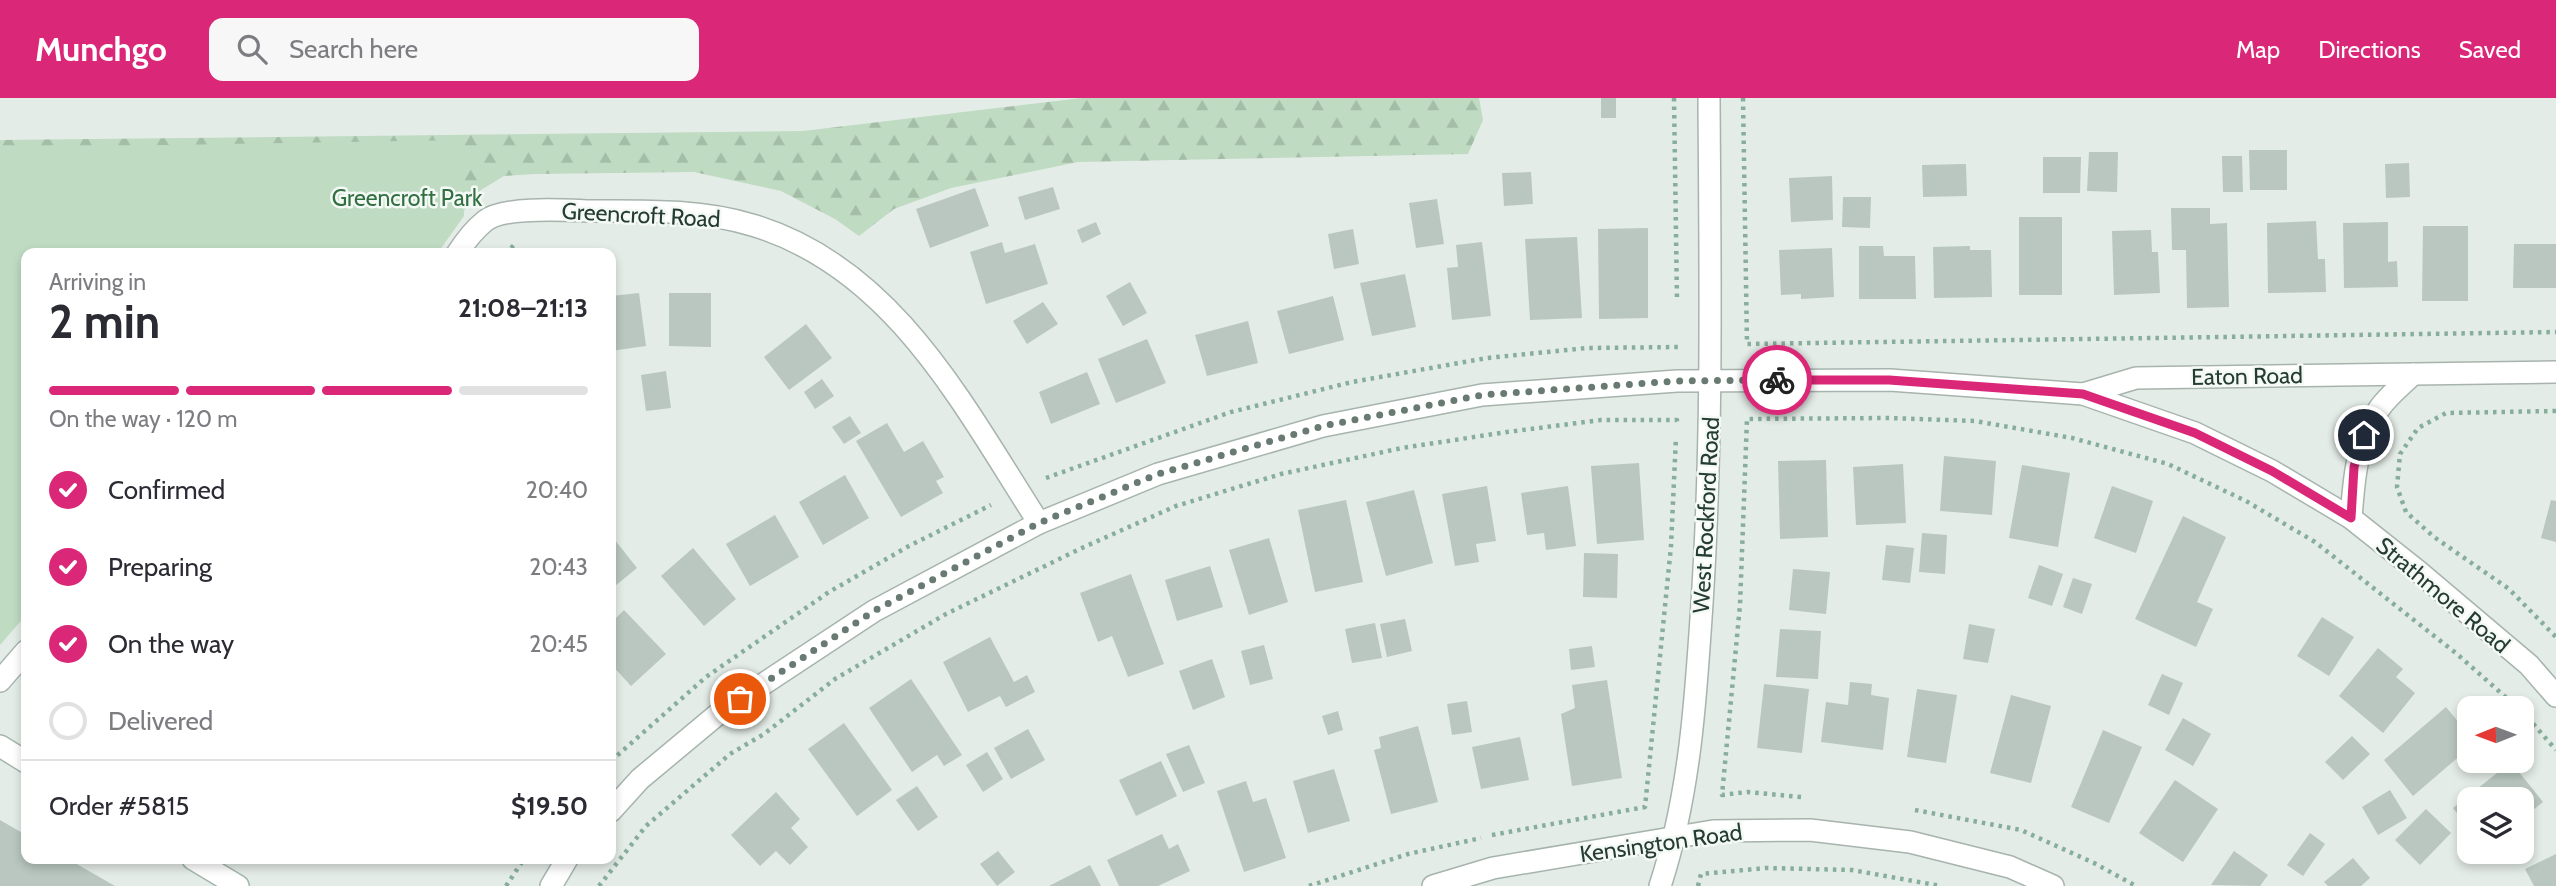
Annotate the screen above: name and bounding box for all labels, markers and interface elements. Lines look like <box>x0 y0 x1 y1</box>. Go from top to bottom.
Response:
search box <box>209 18 699 81</box>
text: Munchgo <box>35 29 167 69</box>
icon: search <box>233 30 271 68</box>
text: Search here <box>289 33 418 65</box>
text: Map <box>2236 35 2280 64</box>
text: Directions <box>2318 35 2421 64</box>
text: Saved <box>2459 35 2521 64</box>
park label: Greencroft Park <box>332 184 483 212</box>
street label: Greencroft Road <box>561 197 721 233</box>
text: Arriving in <box>49 268 146 296</box>
text: 21:08–21:13 <box>458 292 588 324</box>
text: 2 min <box>49 294 160 350</box>
courier <box>1742 345 1812 415</box>
icon: bike <box>1758 361 1796 399</box>
street label: Eaton Road <box>2191 361 2303 391</box>
text: On the way · 120 m <box>49 405 237 433</box>
pin <box>2334 405 2394 465</box>
street label: West Rockford Road <box>1687 416 1725 614</box>
icon: home <box>2345 416 2383 454</box>
icon: check <box>49 471 87 509</box>
text: Confirmed <box>108 474 225 506</box>
text: 20:40 <box>526 476 588 504</box>
street label: Strathmore Road <box>2371 531 2515 659</box>
icon: check <box>49 548 87 586</box>
text: Preparing <box>108 551 212 583</box>
text: 20:43 <box>529 553 588 581</box>
icon: check <box>49 625 87 663</box>
text: On the way <box>108 628 234 660</box>
text: 20:45 <box>529 630 588 658</box>
pin <box>710 669 770 729</box>
icon: bag <box>721 680 759 718</box>
north arrow <box>2457 696 2534 774</box>
map controls <box>2457 696 2534 864</box>
text: Delivered <box>108 705 213 737</box>
button: layers <box>2457 787 2534 864</box>
text: Order #5815 <box>49 790 189 822</box>
text: $19.50 <box>511 790 588 822</box>
street label: Kensington Road <box>1578 818 1744 868</box>

